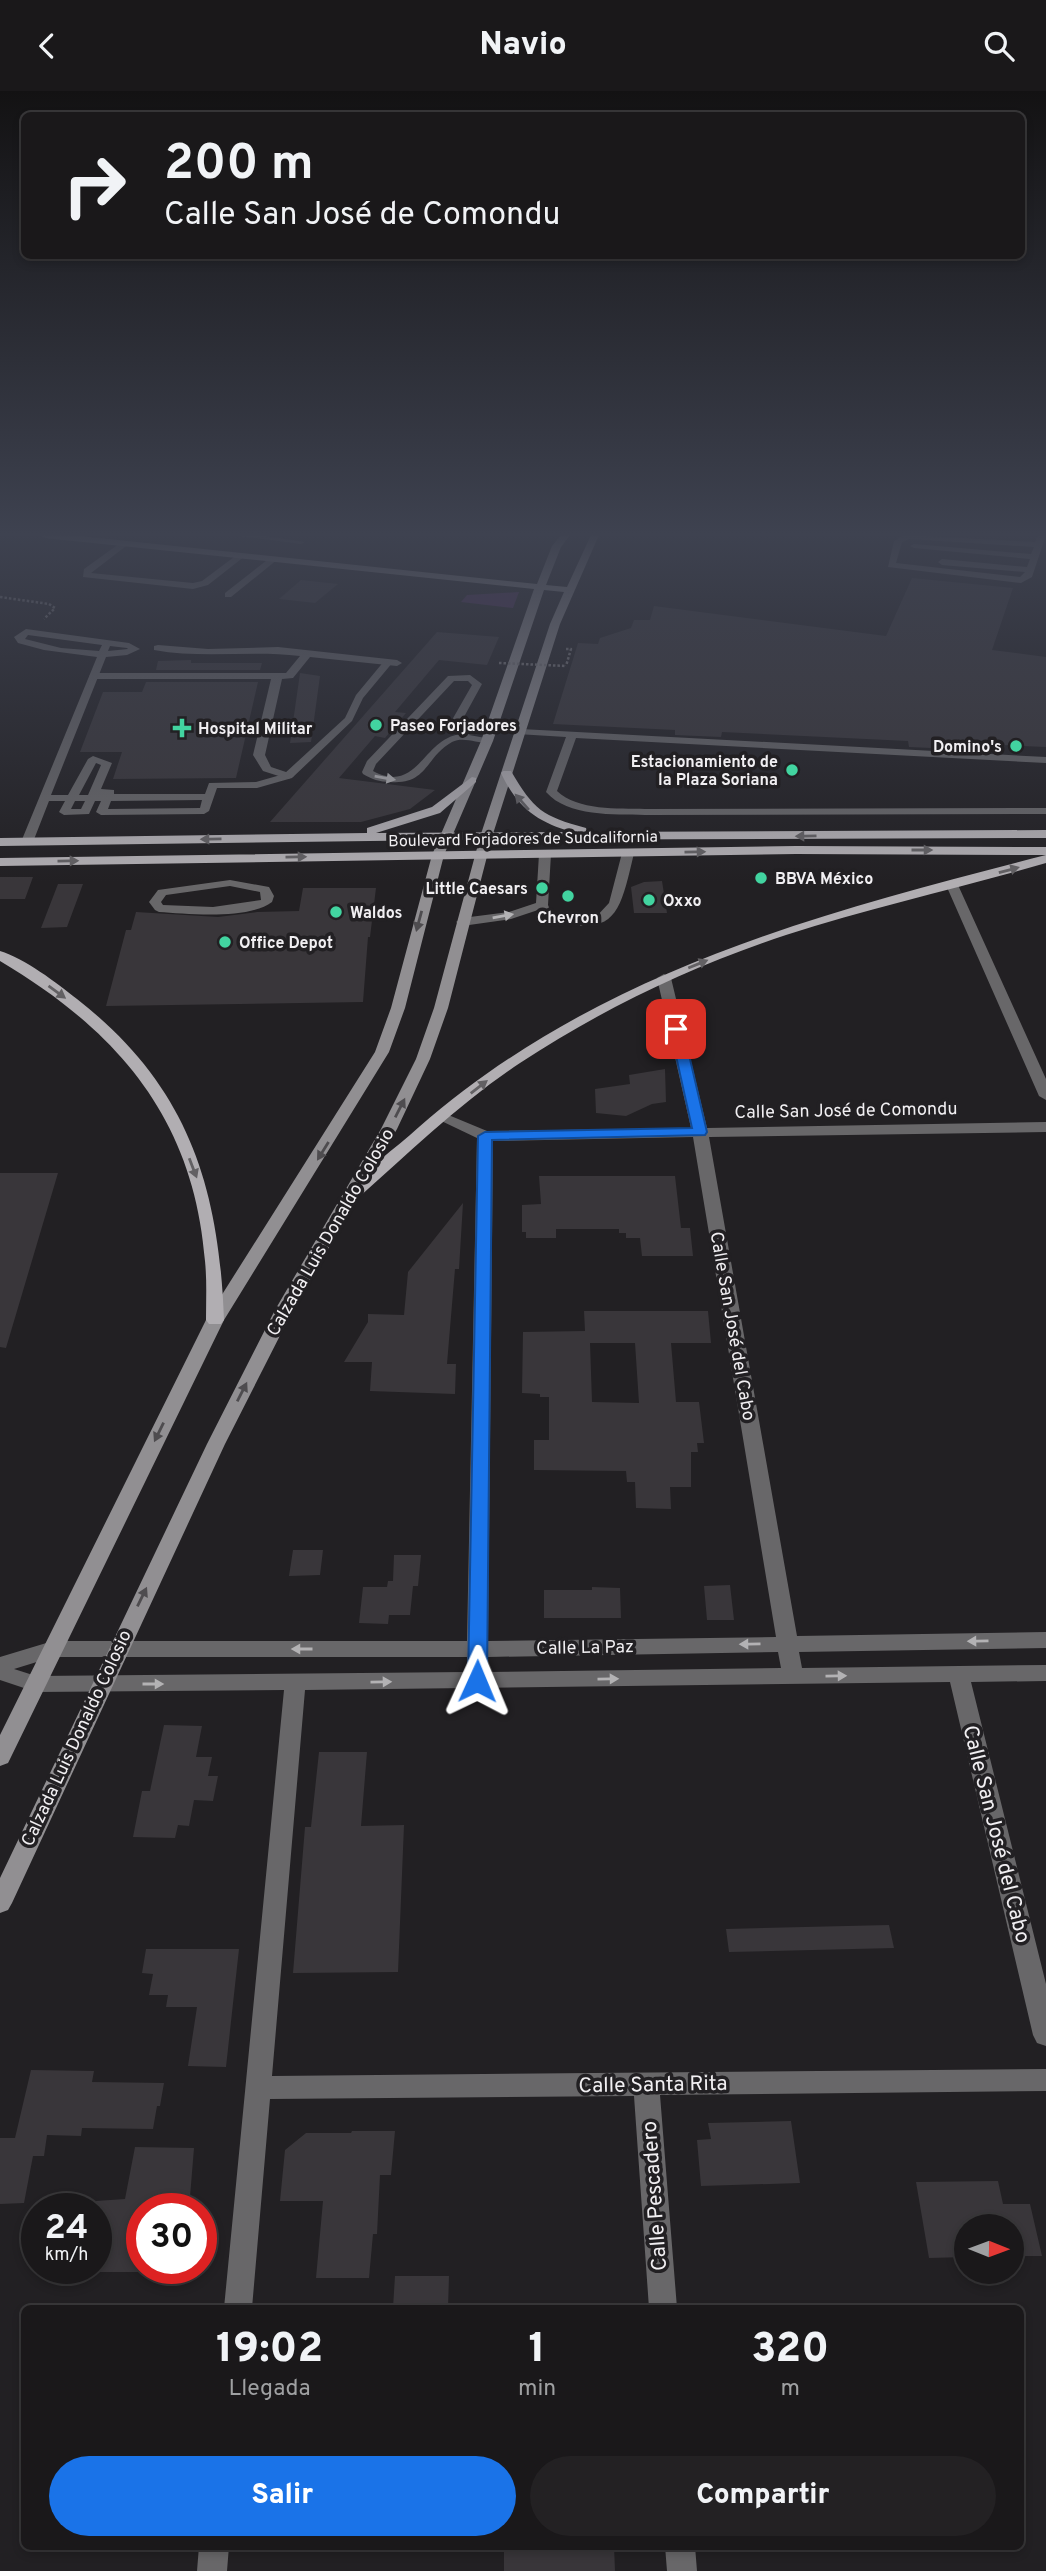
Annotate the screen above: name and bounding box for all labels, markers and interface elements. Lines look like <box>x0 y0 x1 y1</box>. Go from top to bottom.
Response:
text: Navio <box>479 26 567 66</box>
icon: back <box>28 27 66 65</box>
icon: search <box>980 27 1018 65</box>
text: 200 m <box>164 135 314 197</box>
icon: right <box>49 140 140 231</box>
text: Calle San José de Comondu <box>164 196 560 236</box>
marker: Paseo Forjadores <box>368 717 384 733</box>
place label: Paseo Forjadores <box>390 717 517 737</box>
marker: Hospital Militar <box>172 718 192 738</box>
place label: Hospital Militar <box>198 720 313 740</box>
place label: Domino's <box>933 738 1002 758</box>
marker: Domino's <box>1008 738 1024 754</box>
place label: Estacionamiento de la Plaza Soriana <box>631 753 778 791</box>
marker: Estacionamiento de la Plaza Soriana <box>784 762 800 778</box>
one-way arrow <box>374 773 396 784</box>
one-way arrow <box>515 793 530 810</box>
street label: Boulevard Forjadores de Sudcalifornia <box>388 828 658 852</box>
one-way arrow <box>795 830 817 841</box>
one-way arrow <box>200 834 222 845</box>
one-way arrow <box>911 844 933 856</box>
one-way arrow <box>684 846 706 857</box>
one-way arrow <box>285 852 307 863</box>
one-way arrow <box>57 855 79 867</box>
one-way arrow <box>998 864 1020 875</box>
marker: BBVA México <box>753 870 769 886</box>
place label: BBVA México <box>775 870 873 890</box>
place label: Little Caesars <box>425 880 528 900</box>
marker: Little Caesars <box>534 880 550 896</box>
marker: Chevron <box>560 888 576 904</box>
marker: Oxxo <box>641 892 657 908</box>
place label: Oxxo <box>663 892 702 912</box>
marker: Waldos <box>328 904 344 920</box>
place label: Waldos <box>350 904 403 924</box>
place label: Chevron <box>537 909 599 929</box>
one-way arrow <box>414 911 424 932</box>
one-way arrow <box>492 911 514 922</box>
marker: Office Depot <box>217 934 233 950</box>
place label: Office Depot <box>239 934 333 954</box>
one-way arrow <box>687 959 708 970</box>
one-way arrow <box>48 984 66 998</box>
pin <box>646 999 706 1059</box>
icon: arrive <box>657 1010 695 1048</box>
one-way arrow <box>470 1081 488 1095</box>
one-way arrow <box>395 1098 406 1118</box>
street label: Calle San José de Comondu <box>734 1098 958 1125</box>
street label: Calzada Luis Donaldo Colosio <box>262 1125 400 1341</box>
one-way arrow <box>316 1142 329 1161</box>
one-way arrow <box>188 1158 199 1179</box>
street label: Calle San José del Cabo <box>704 1230 759 1423</box>
one-way arrow <box>236 1382 247 1402</box>
one-way arrow <box>153 1422 165 1442</box>
one-way arrow <box>137 1587 148 1607</box>
street label: Calzada Luis Donaldo Colosio <box>17 1627 138 1851</box>
one-way arrow <box>967 1635 989 1647</box>
street label: Calle La Paz <box>536 1636 634 1661</box>
one-way arrow <box>739 1639 761 1650</box>
one-way arrow <box>291 1643 313 1655</box>
position arrow <box>440 1644 514 1718</box>
one-way arrow <box>825 1670 847 1682</box>
one-way arrow <box>597 1673 619 1685</box>
one-way arrow <box>370 1676 392 1688</box>
one-way arrow <box>142 1678 164 1690</box>
street label: Calle San José del Cabo <box>955 1723 1036 1946</box>
street label: Calle Santa Rita <box>578 2071 728 2100</box>
street label: Calle Pescadero <box>637 2120 674 2272</box>
speed limit sign: 30 <box>126 2193 217 2284</box>
text: 24 <box>45 2207 88 2251</box>
north arrow <box>954 2214 1024 2284</box>
map controls <box>954 2214 1024 2284</box>
text: km/h <box>45 2244 88 2267</box>
text: 19:02 <box>216 2324 323 2377</box>
text: 1 <box>529 2324 546 2377</box>
text: 320 <box>751 2324 829 2377</box>
text: Llegada <box>228 2375 311 2404</box>
text: min <box>518 2375 556 2404</box>
text: m <box>780 2375 800 2404</box>
button: Salir <box>49 2456 516 2536</box>
button: Compartir <box>530 2456 996 2536</box>

